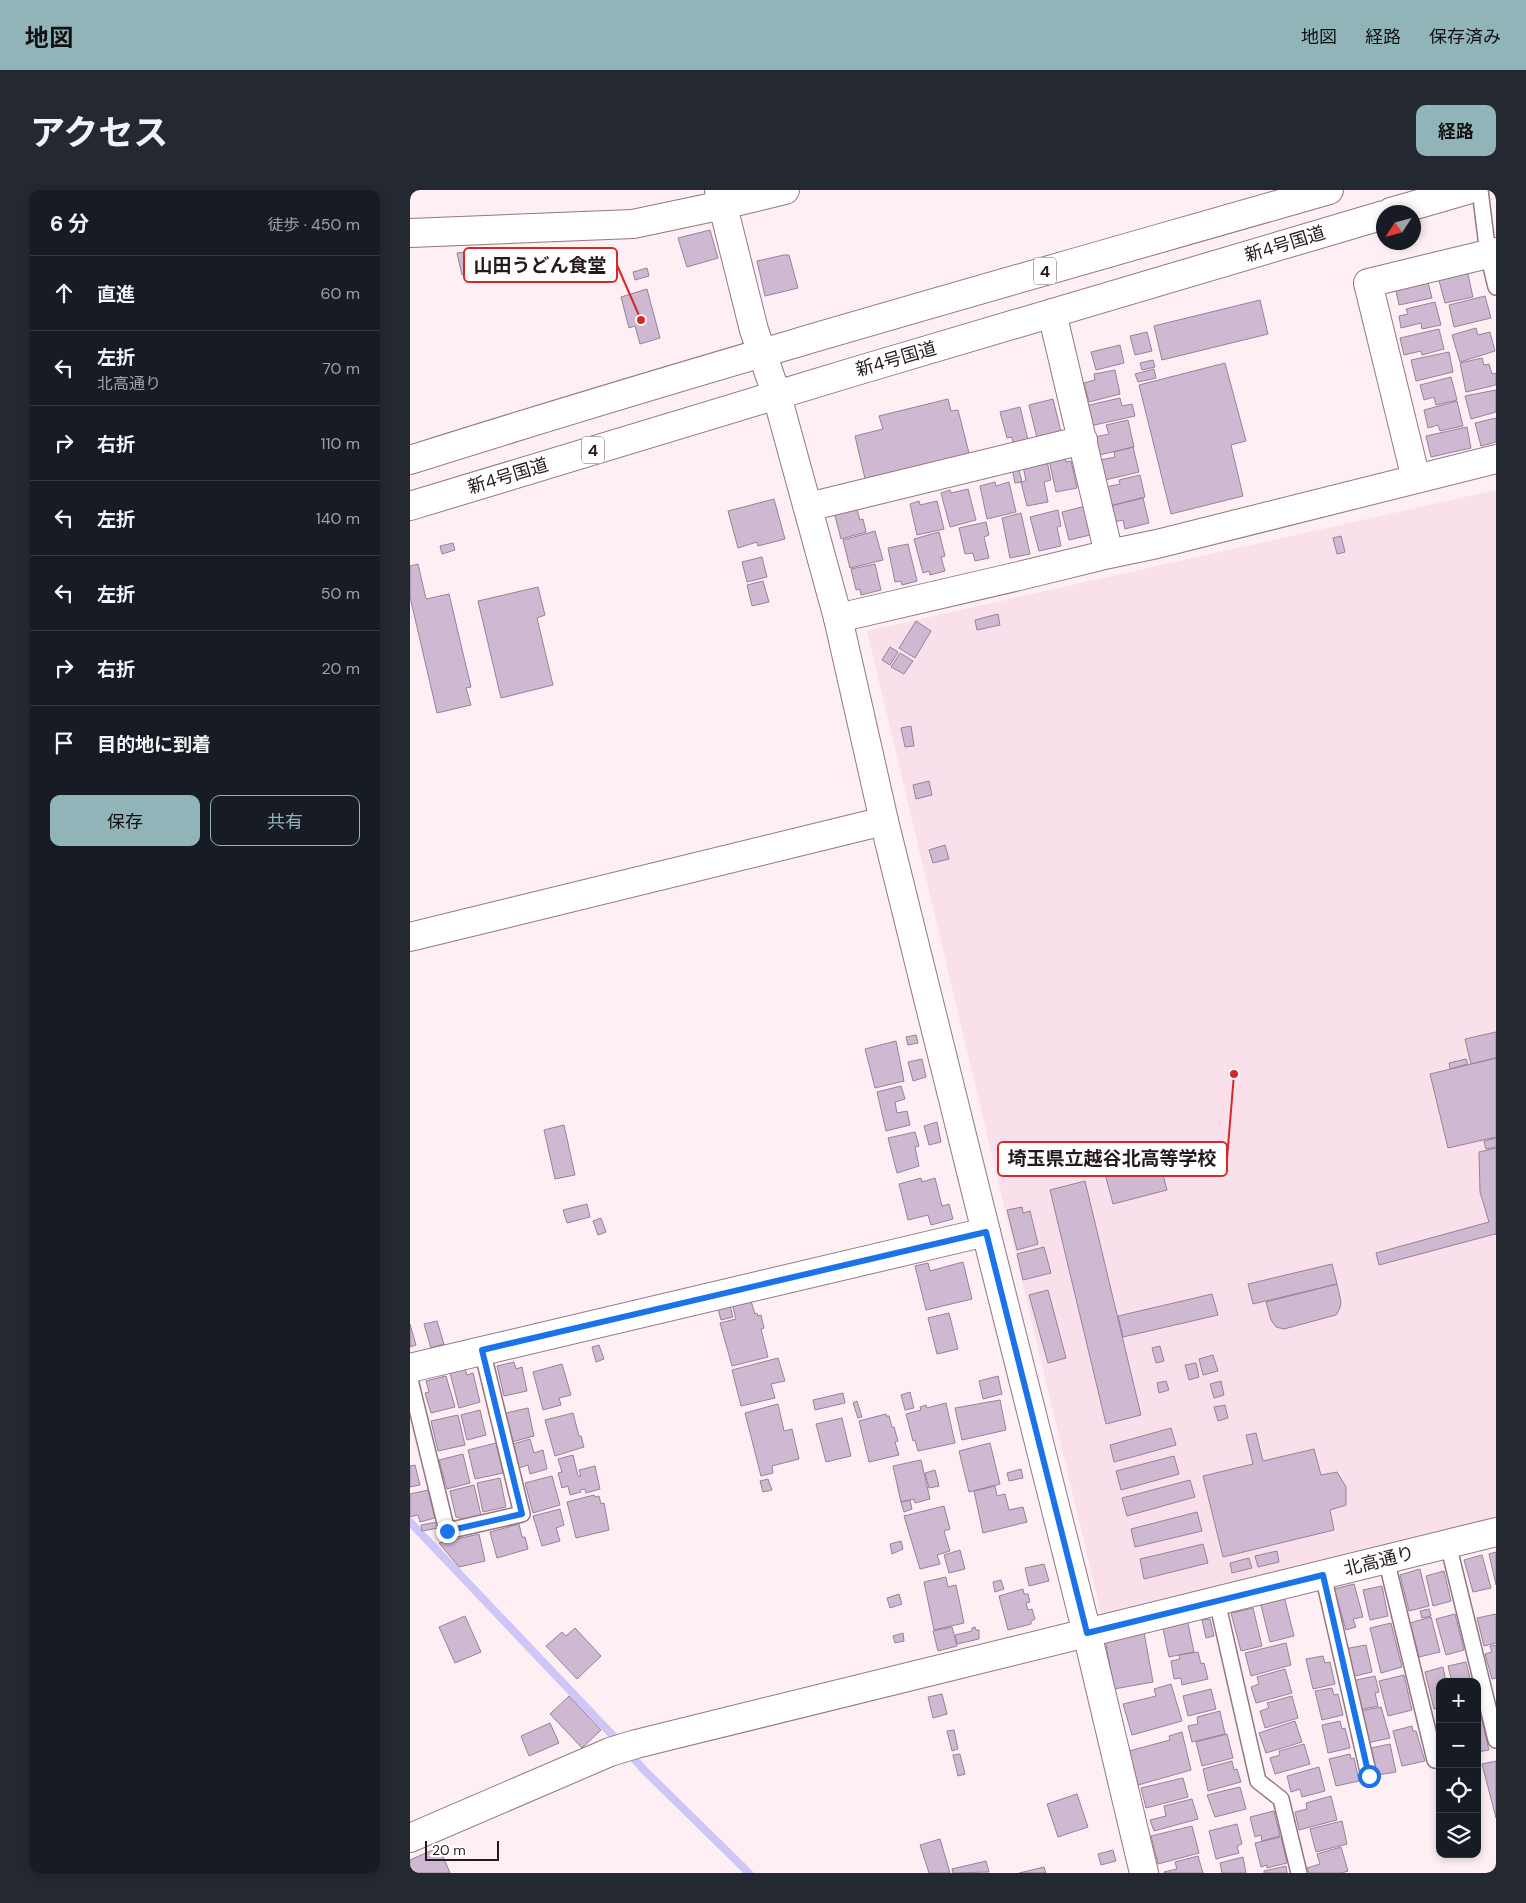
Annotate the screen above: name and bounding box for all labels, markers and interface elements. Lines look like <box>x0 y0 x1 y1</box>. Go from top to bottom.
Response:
text: 地図 <box>25 22 73 53</box>
text: 地図 <box>1301 25 1337 49</box>
text: 経路 <box>1365 25 1401 49</box>
text: 保存済み <box>1429 25 1501 49</box>
button: 経路 <box>1416 105 1496 156</box>
text: アクセス <box>30 110 168 156</box>
north arrow <box>1376 205 1421 250</box>
text: 6 分 <box>50 210 89 238</box>
text: 徒歩 · 450 m <box>267 214 360 235</box>
street label: 新4号国道 <box>1242 220 1328 268</box>
callout: 山田うどん食堂 <box>464 248 617 282</box>
text: 山田うどん食堂 <box>473 253 607 278</box>
road number: 4 <box>1034 258 1056 284</box>
icon: ahead <box>50 279 78 307</box>
text: 直進 <box>97 282 135 307</box>
text: 60 m <box>320 283 360 304</box>
street label: 新4号国道 <box>853 336 939 382</box>
text: 左折 <box>97 345 135 370</box>
icon: left <box>50 354 78 382</box>
text: 70 m <box>322 358 360 379</box>
text: 北高通り <box>97 373 161 394</box>
icon: right <box>50 429 78 457</box>
text: 右折 <box>97 432 135 457</box>
text: 110 m <box>321 433 360 454</box>
road number: 4 <box>582 436 604 464</box>
street label: 新4号国道 <box>465 452 551 500</box>
icon: left <box>50 504 78 532</box>
text: 左折 <box>97 507 135 532</box>
text: 140 m <box>316 508 360 529</box>
icon: left <box>50 579 78 607</box>
text: 左折 <box>97 582 135 607</box>
text: 50 m <box>321 583 360 604</box>
icon: right <box>50 654 78 682</box>
text: 右折 <box>97 657 135 682</box>
text: 20 m <box>321 658 360 679</box>
icon: arrive <box>50 729 78 757</box>
text: 目的地に到着 <box>97 732 211 757</box>
button: 保存 <box>50 795 200 846</box>
button: 共有 <box>210 795 360 846</box>
callout: 埼玉県立越谷北高等学校 <box>998 1142 1227 1176</box>
text: 埼玉県立越谷北高等学校 <box>1007 1146 1217 1171</box>
route end <box>436 1520 459 1543</box>
street label: 北高通り <box>1341 1541 1417 1581</box>
map controls <box>1436 1678 1481 1858</box>
button: + <box>1436 1678 1481 1723</box>
button: − <box>1436 1723 1481 1768</box>
route start <box>1358 1765 1381 1788</box>
button: locate <box>1436 1768 1481 1813</box>
button: layers <box>1436 1813 1481 1858</box>
scale bar <box>425 1838 499 1861</box>
text: 20 m <box>432 1841 466 1859</box>

